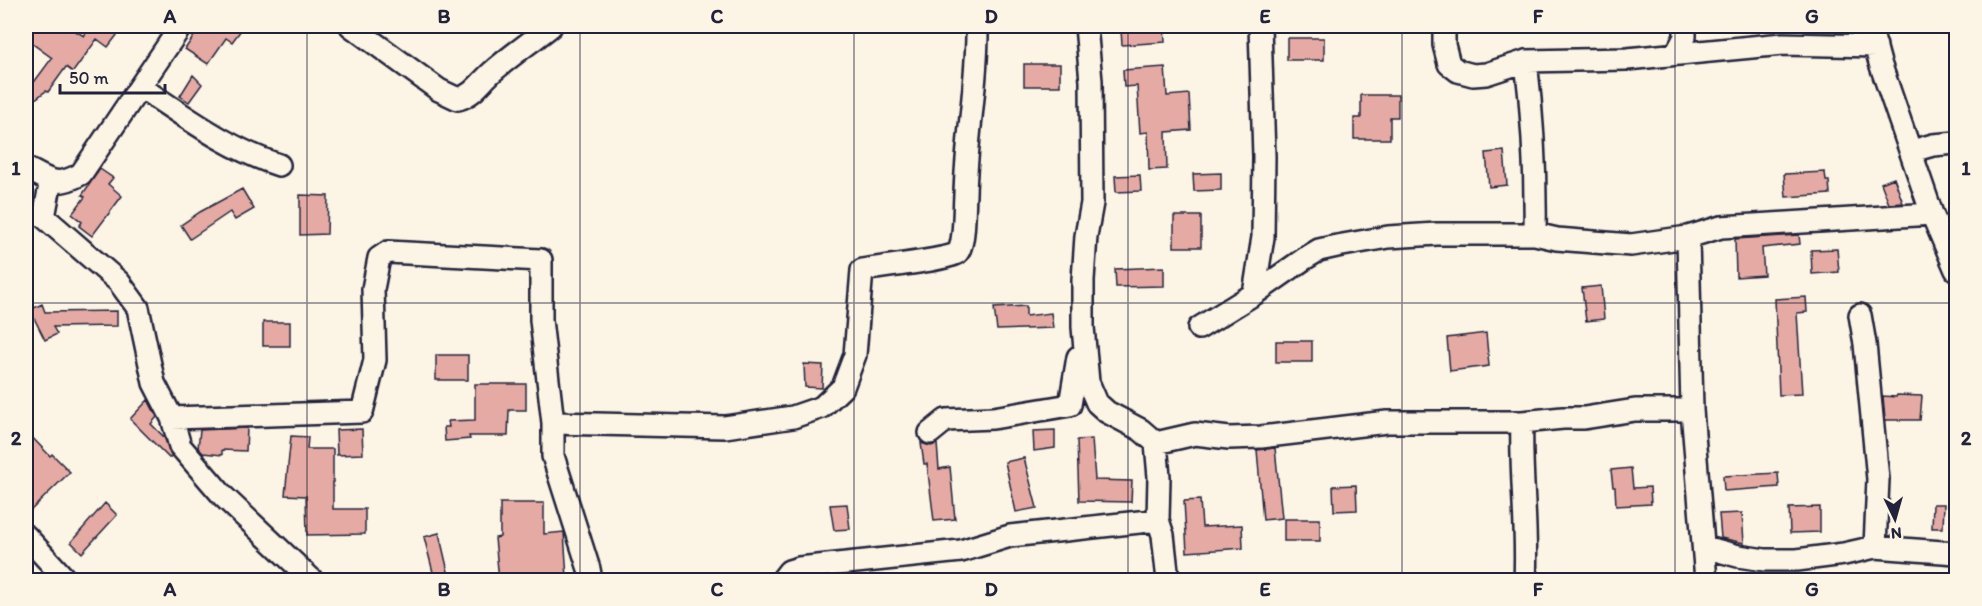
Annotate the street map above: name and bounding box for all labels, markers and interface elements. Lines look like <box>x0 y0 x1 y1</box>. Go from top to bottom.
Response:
text: A <box>163 4 177 28</box>
text: B <box>438 4 451 28</box>
text: C <box>711 4 724 28</box>
text: D <box>984 4 998 28</box>
text: E <box>1259 4 1271 28</box>
text: F <box>1533 4 1544 28</box>
text: G <box>1805 4 1819 28</box>
scale bar <box>60 57 165 95</box>
text: 50 m <box>69 67 109 89</box>
text: 1 <box>11 156 21 180</box>
text: 1 <box>1961 156 1971 180</box>
text: 2 <box>11 426 22 450</box>
text: 2 <box>1961 426 1972 450</box>
north arrow <box>1865 489 1925 549</box>
text: N <box>1890 524 1902 543</box>
text: A <box>163 577 177 601</box>
text: B <box>438 577 451 601</box>
text: C <box>711 577 724 601</box>
text: D <box>984 577 998 601</box>
text: E <box>1259 577 1271 601</box>
text: F <box>1533 577 1544 601</box>
text: G <box>1805 577 1819 601</box>

